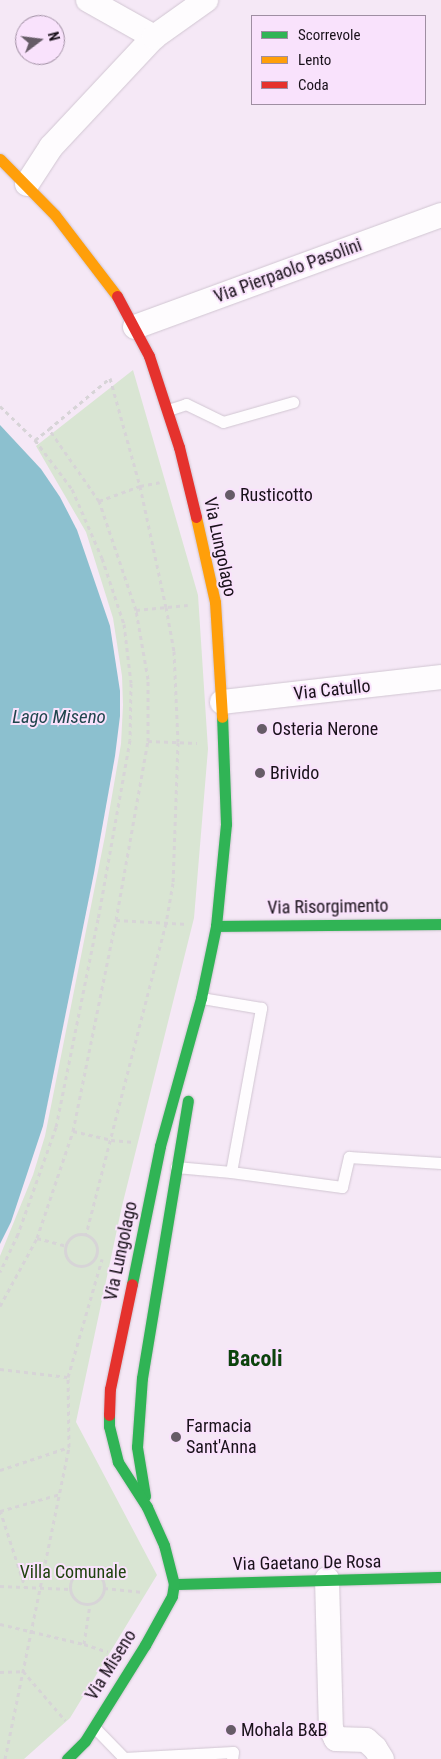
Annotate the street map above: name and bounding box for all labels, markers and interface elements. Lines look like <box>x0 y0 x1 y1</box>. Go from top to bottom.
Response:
north arrow <box>15 15 65 65</box>
legend <box>251 15 426 105</box>
text: Scorrevole <box>298 26 360 44</box>
text: N <box>45 30 62 43</box>
text: Lento <box>298 51 331 69</box>
text: Coda <box>298 76 329 94</box>
street label: Via Pierpaolo Pasolini <box>211 234 365 308</box>
place label: Rusticotto <box>240 484 313 506</box>
marker: Rusticotto <box>224 489 236 501</box>
street label: Via Lungolago <box>199 495 241 599</box>
street label: Via Catullo <box>293 675 371 705</box>
water label: Lago Miseno <box>12 706 106 728</box>
place label: Osteria Nerone <box>272 718 378 740</box>
marker: Osteria Nerone <box>256 723 268 735</box>
place label: Brivido <box>270 762 319 784</box>
marker: Brivido <box>254 767 266 779</box>
street label: Via Risorgimento <box>267 895 389 919</box>
street label: Via Lungolago <box>100 1199 142 1303</box>
district label: Bacoli <box>228 1346 282 1372</box>
place label: Farmacia Sant'Anna <box>186 1416 257 1458</box>
marker: Farmacia Sant'Anna <box>170 1431 182 1443</box>
street label: Via Gaetano De Rosa <box>232 1551 382 1575</box>
park label: Villa Comunale <box>20 1561 126 1583</box>
street label: Via Miseno <box>81 1626 141 1704</box>
place label: Mohala B&B <box>241 1719 327 1741</box>
marker: Mohala B&B <box>225 1724 237 1736</box>

